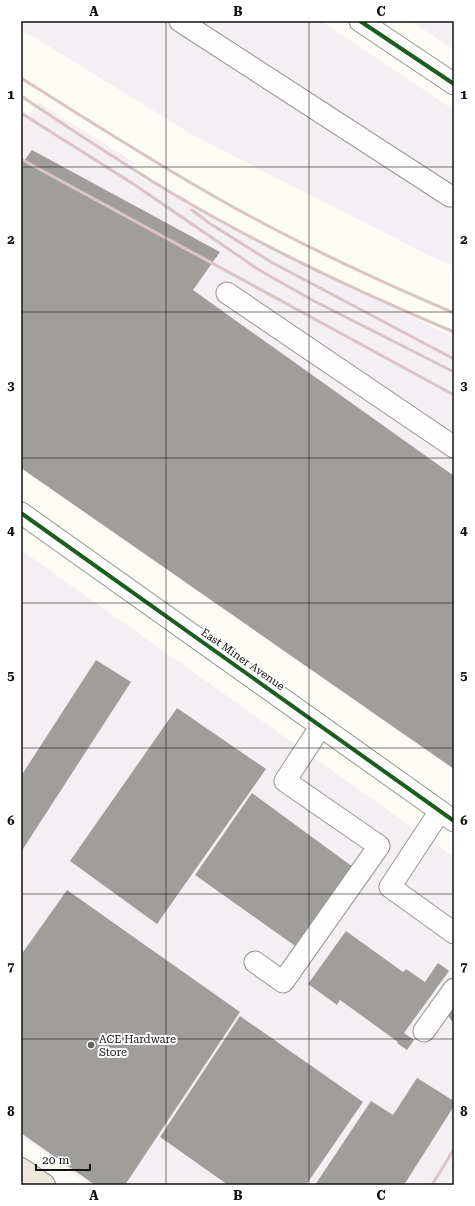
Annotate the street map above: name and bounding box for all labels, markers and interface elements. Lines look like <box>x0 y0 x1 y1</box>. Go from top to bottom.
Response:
text: A <box>89 4 99 19</box>
text: B <box>233 4 243 19</box>
text: C <box>376 4 386 19</box>
text: 1 <box>7 87 15 102</box>
text: 1 <box>460 87 468 102</box>
text: 2 <box>7 232 15 247</box>
text: 2 <box>460 232 468 247</box>
text: 3 <box>7 378 15 393</box>
text: 3 <box>460 378 468 393</box>
text: 4 <box>7 523 15 538</box>
text: 4 <box>460 523 468 538</box>
street label: East Miner Avenue <box>198 626 287 693</box>
text: 5 <box>7 668 15 683</box>
text: 5 <box>460 668 468 683</box>
text: 6 <box>7 813 15 828</box>
text: 6 <box>460 813 468 828</box>
text: 7 <box>7 959 15 974</box>
text: 7 <box>460 959 468 974</box>
place label: ACE Hardware Store <box>99 1033 176 1059</box>
marker: ACE Hardware Store <box>86 1040 96 1050</box>
text: 8 <box>7 1104 15 1119</box>
text: 8 <box>460 1104 468 1119</box>
scale bar <box>36 1146 90 1172</box>
text: 20 m <box>42 1153 69 1167</box>
text: A <box>89 1188 99 1203</box>
text: B <box>233 1188 243 1203</box>
text: C <box>376 1188 386 1203</box>

